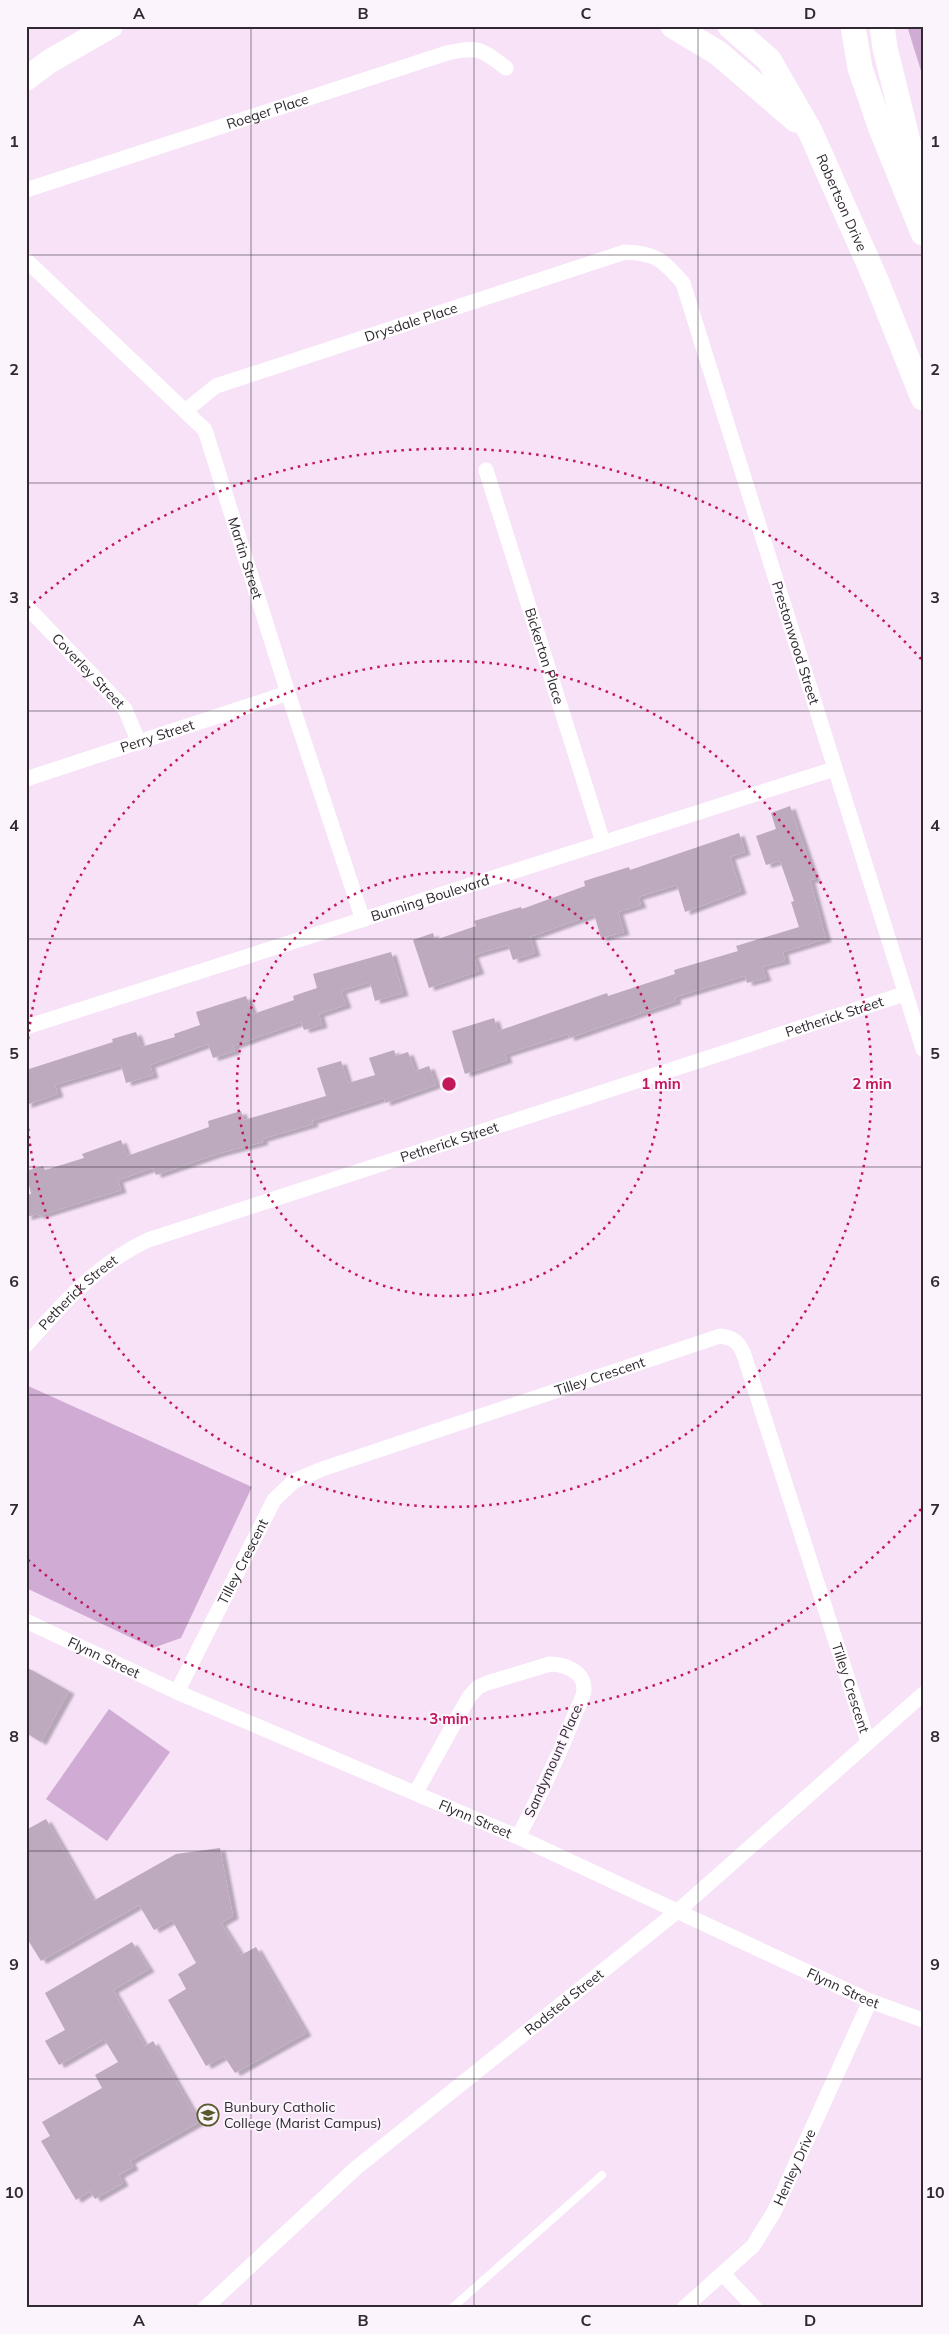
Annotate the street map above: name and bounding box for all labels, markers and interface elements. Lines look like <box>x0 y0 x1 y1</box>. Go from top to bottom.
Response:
text: A <box>133 3 145 23</box>
text: B <box>357 3 369 23</box>
text: C <box>581 3 592 23</box>
text: D <box>804 3 816 23</box>
street label: Roeger Place <box>224 90 311 133</box>
text: 1 <box>9 131 19 151</box>
text: 1 <box>930 131 940 151</box>
street label: Robertson Drive <box>812 151 871 254</box>
street label: Drysdale Place <box>362 298 460 346</box>
text: 2 <box>9 359 19 379</box>
text: 2 <box>930 359 940 379</box>
street label: Martin Street <box>224 515 267 601</box>
street label: Prestonwood Street <box>768 579 824 707</box>
text: 3 <box>9 587 19 607</box>
text: 3 <box>930 587 940 607</box>
street label: Bickerton Place <box>521 606 568 706</box>
street label: Coverley Street <box>48 629 129 712</box>
street label: Perry Street <box>118 715 197 757</box>
text: 4 <box>9 815 19 835</box>
text: 4 <box>930 815 940 835</box>
street label: Bunning Boulevard <box>368 871 491 925</box>
street label: Petherick Street <box>783 992 886 1041</box>
text: 5 <box>9 1043 19 1063</box>
text: 5 <box>930 1043 940 1063</box>
text: 1 min <box>641 1074 681 1093</box>
text: 2 min <box>852 1074 892 1093</box>
centre of rings <box>440 1075 458 1093</box>
street label: Petherick Street <box>398 1118 501 1166</box>
street label: Petherick Street <box>35 1251 121 1334</box>
text: 6 <box>9 1271 19 1291</box>
text: 6 <box>930 1271 940 1291</box>
street label: Tilley Crescent <box>552 1353 647 1400</box>
text: 7 <box>9 1499 19 1519</box>
text: 7 <box>930 1499 940 1519</box>
street label: Tilley Crescent <box>214 1516 272 1608</box>
street label: Flynn Street <box>65 1633 143 1682</box>
street label: Tilley Crescent <box>828 1640 874 1735</box>
street label: Sandymount Place <box>520 1702 586 1820</box>
text: 3 min <box>429 1709 469 1728</box>
text: 8 <box>9 1726 19 1746</box>
text: 8 <box>930 1726 940 1746</box>
street label: Flynn Street <box>436 1795 515 1842</box>
text: 9 <box>9 1954 19 1974</box>
text: 9 <box>930 1954 940 1974</box>
street label: Flynn Street <box>804 1964 882 2013</box>
street label: Rodsted Street <box>521 1965 607 2039</box>
place label: Bunbury Catholic College (Marist Campus) <box>224 2098 382 2132</box>
school or university icon: Bunbury Catholic College (Marist Campus) <box>196 2103 220 2127</box>
street label: Henley Drive <box>769 2126 820 2208</box>
text: 10 <box>4 2182 24 2202</box>
text: 10 <box>925 2182 945 2202</box>
text: A <box>133 2310 145 2330</box>
text: B <box>357 2310 369 2330</box>
text: C <box>581 2310 592 2330</box>
text: D <box>804 2310 816 2330</box>

